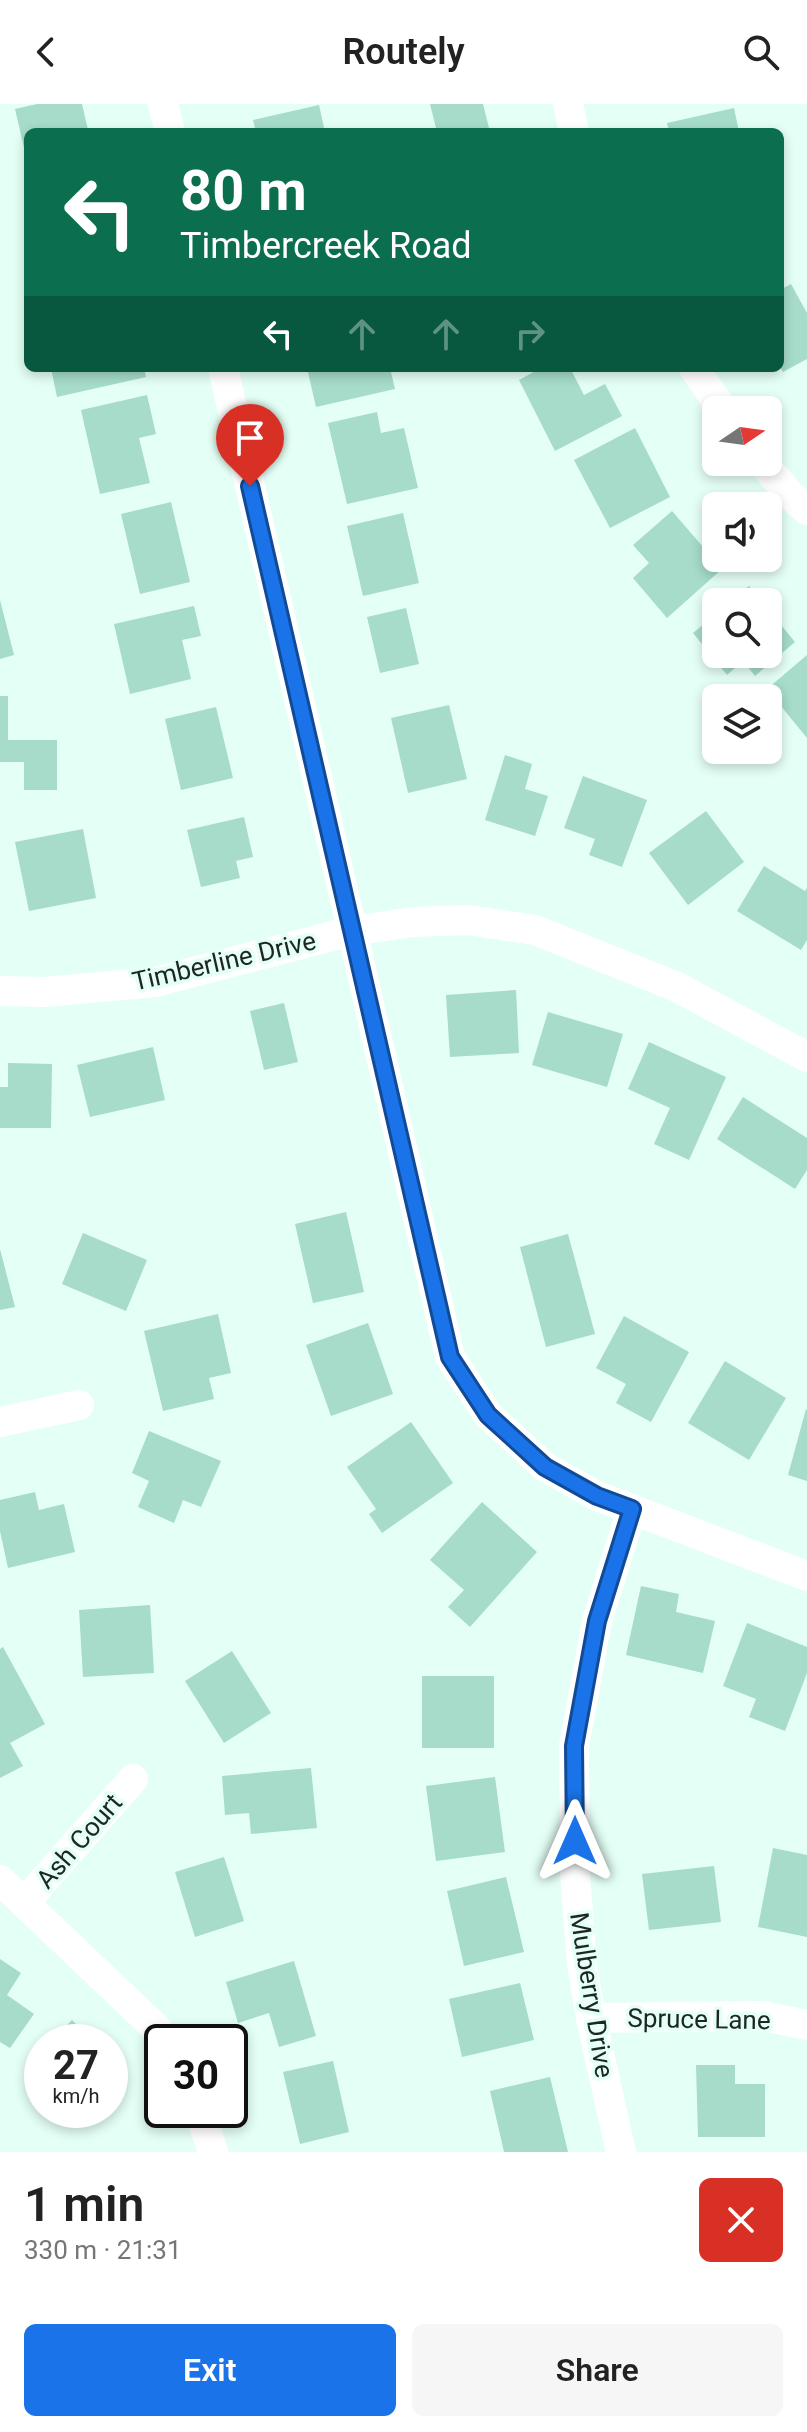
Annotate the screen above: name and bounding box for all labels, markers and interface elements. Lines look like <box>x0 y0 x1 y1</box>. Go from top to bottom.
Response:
icon: back <box>24 30 68 74</box>
icon: search <box>739 30 783 74</box>
text: Routely <box>342 31 465 73</box>
text: 80 m <box>180 158 307 224</box>
icon: left <box>48 160 152 264</box>
text: Timbercreek Road <box>180 225 472 267</box>
icon: left <box>256 312 300 356</box>
icon: ahead <box>340 312 384 356</box>
icon: ahead <box>424 312 468 356</box>
icon: right <box>508 312 552 356</box>
north arrow <box>702 396 782 476</box>
map controls <box>702 396 782 764</box>
pin <box>216 404 284 486</box>
icon: arrive <box>228 416 272 460</box>
button: sound <box>702 492 782 572</box>
button: search <box>702 588 782 668</box>
button: layers <box>702 684 782 764</box>
street label: Timberline Drive <box>129 925 319 997</box>
street label: Ash Court <box>30 1788 128 1894</box>
position arrow <box>533 1799 617 1883</box>
street label: Mulberry Drive <box>564 1910 620 2080</box>
street label: Spruce Lane <box>627 2003 771 2035</box>
speed limit sign: 30 <box>144 2024 248 2128</box>
text: 27 <box>53 2042 99 2089</box>
text: km/h <box>53 2084 99 2108</box>
text: 1 min <box>24 2176 144 2233</box>
button: close <box>699 2178 783 2262</box>
text: 330 m · 21:31 <box>24 2235 182 2265</box>
button: Exit <box>24 2324 396 2416</box>
button: Share <box>412 2324 783 2416</box>

